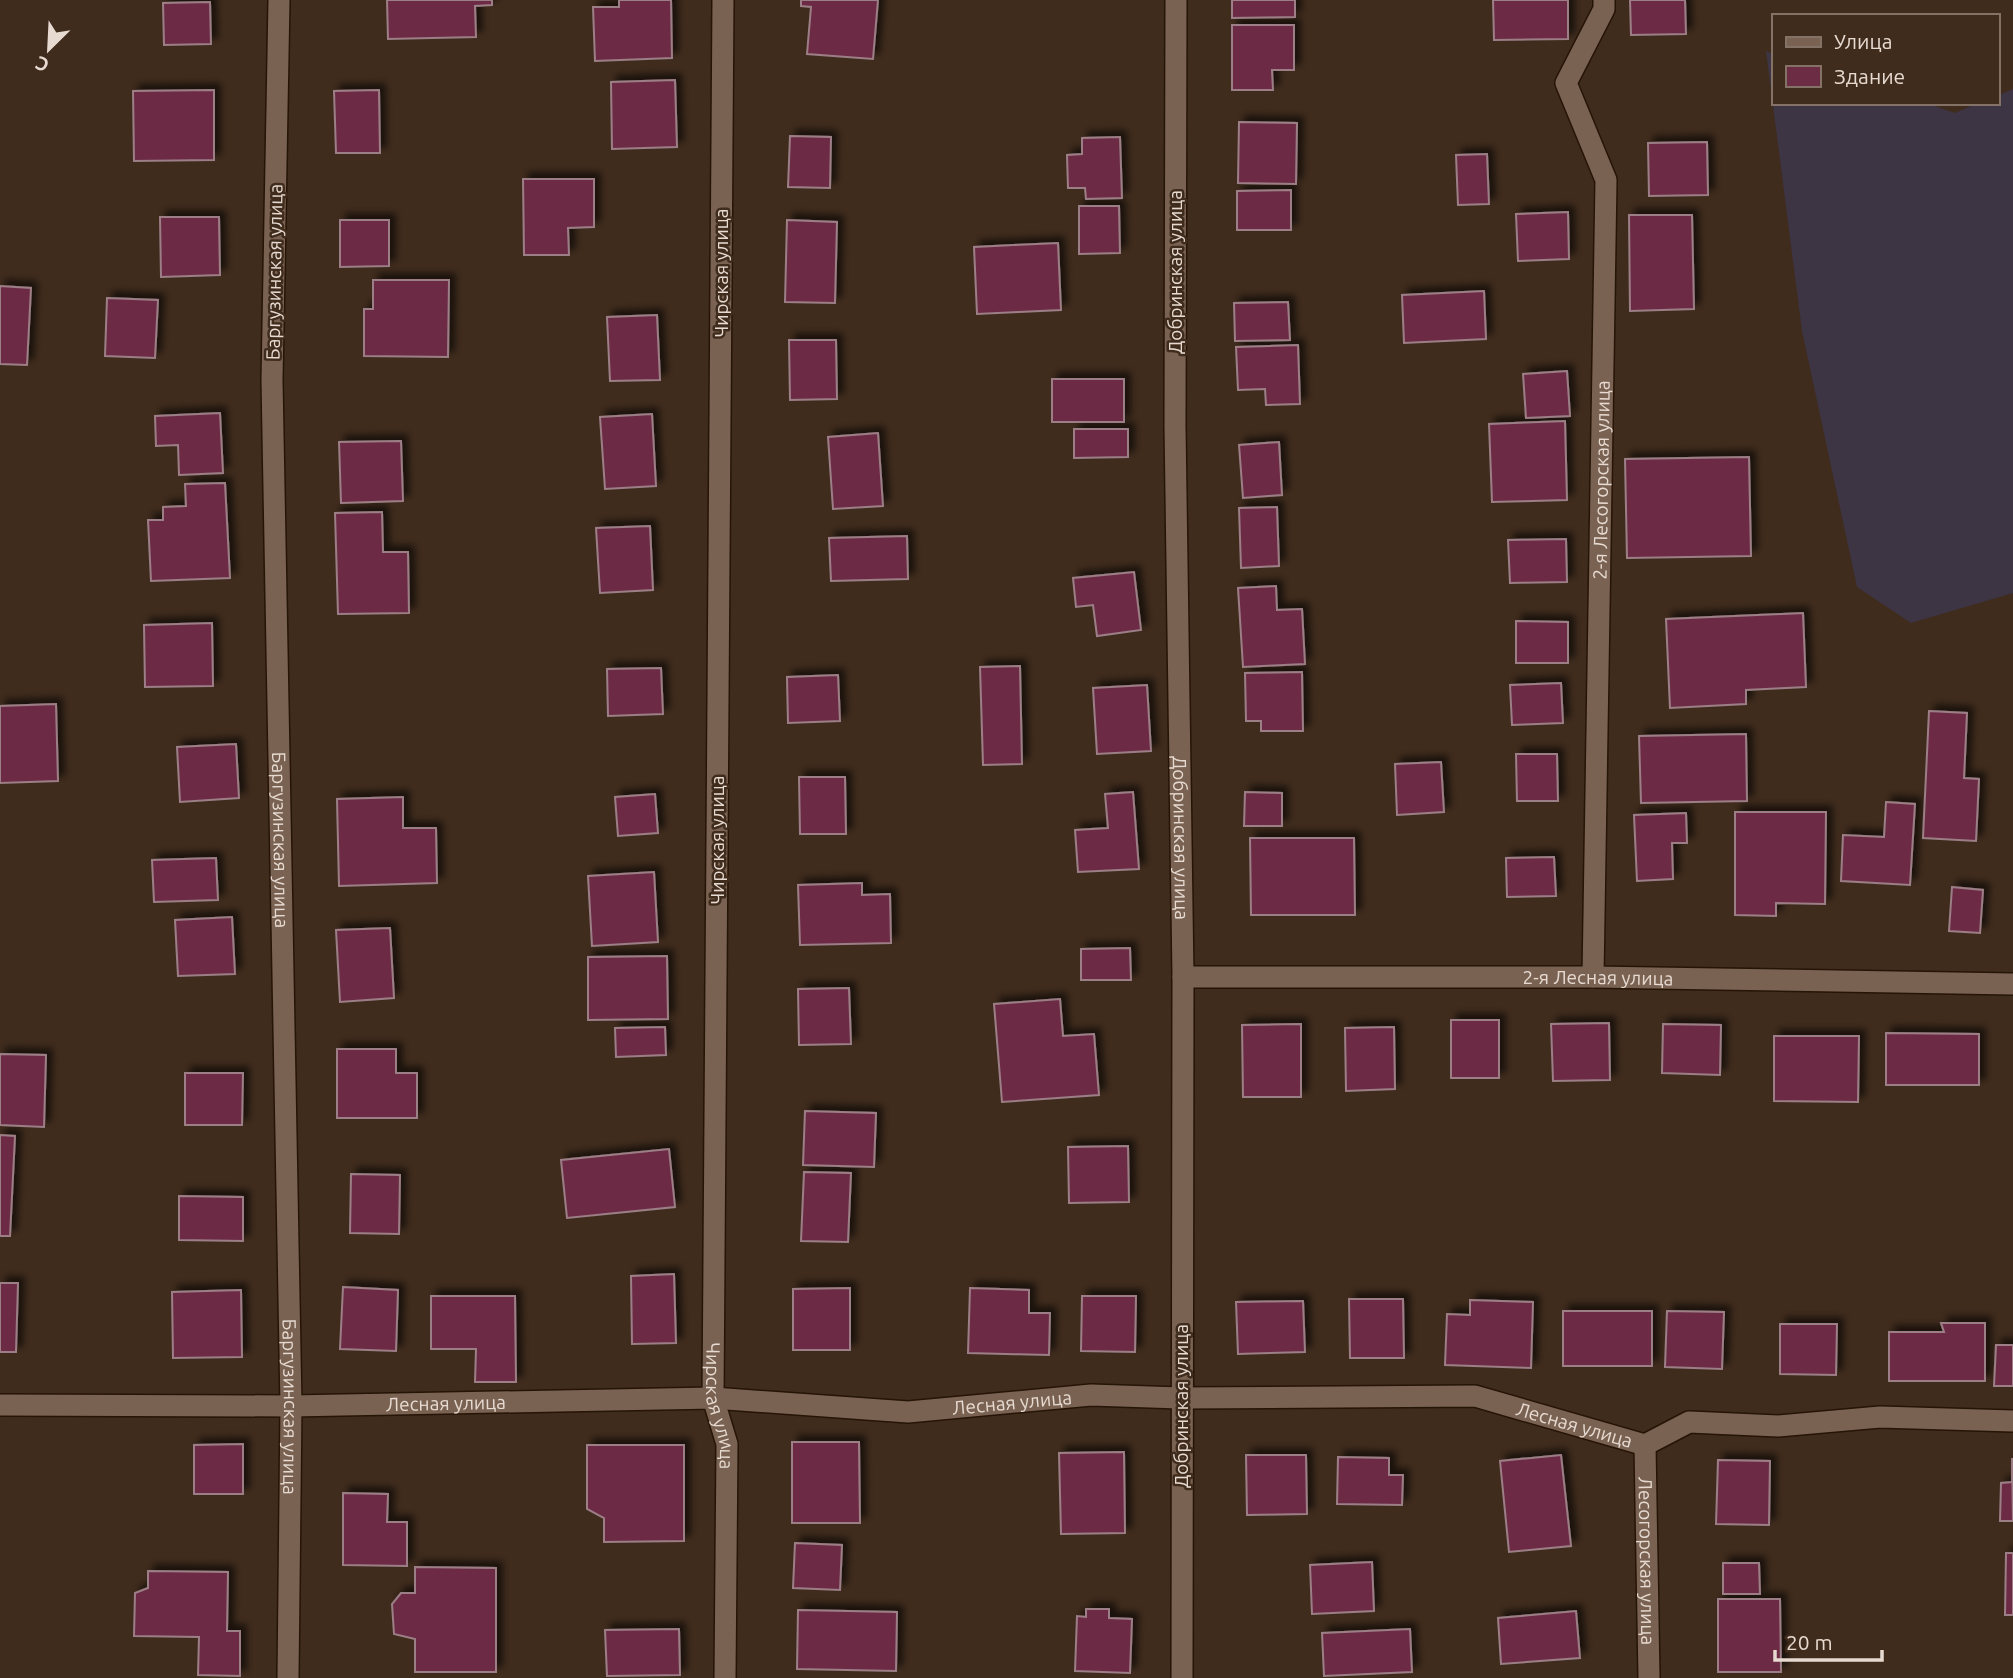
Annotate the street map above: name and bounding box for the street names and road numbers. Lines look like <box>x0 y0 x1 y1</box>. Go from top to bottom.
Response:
street label: Баргузинская улица <box>261 184 287 360</box>
street label: Добринская улица <box>1164 190 1186 354</box>
street label: Чирская улица <box>710 208 732 338</box>
street label: 2-я Лесогорская улица <box>1588 380 1614 580</box>
street label: Баргузинская улица <box>268 751 293 928</box>
street label: Добринская улица <box>1169 756 1193 920</box>
street label: Чирская улица <box>706 775 728 905</box>
street label: 2-я Лесная улица <box>1523 966 1674 989</box>
street label: Баргузинская улица <box>278 1318 302 1495</box>
street label: Добринская улица <box>1170 1324 1192 1488</box>
street label: Чирская улица <box>702 1342 739 1470</box>
street label: Лесная улица <box>951 1386 1073 1419</box>
street label: Лесная улица <box>386 1391 506 1415</box>
street label: Лесная улица <box>1514 1397 1635 1452</box>
street label: Лесогорская улица <box>1635 1477 1659 1645</box>

